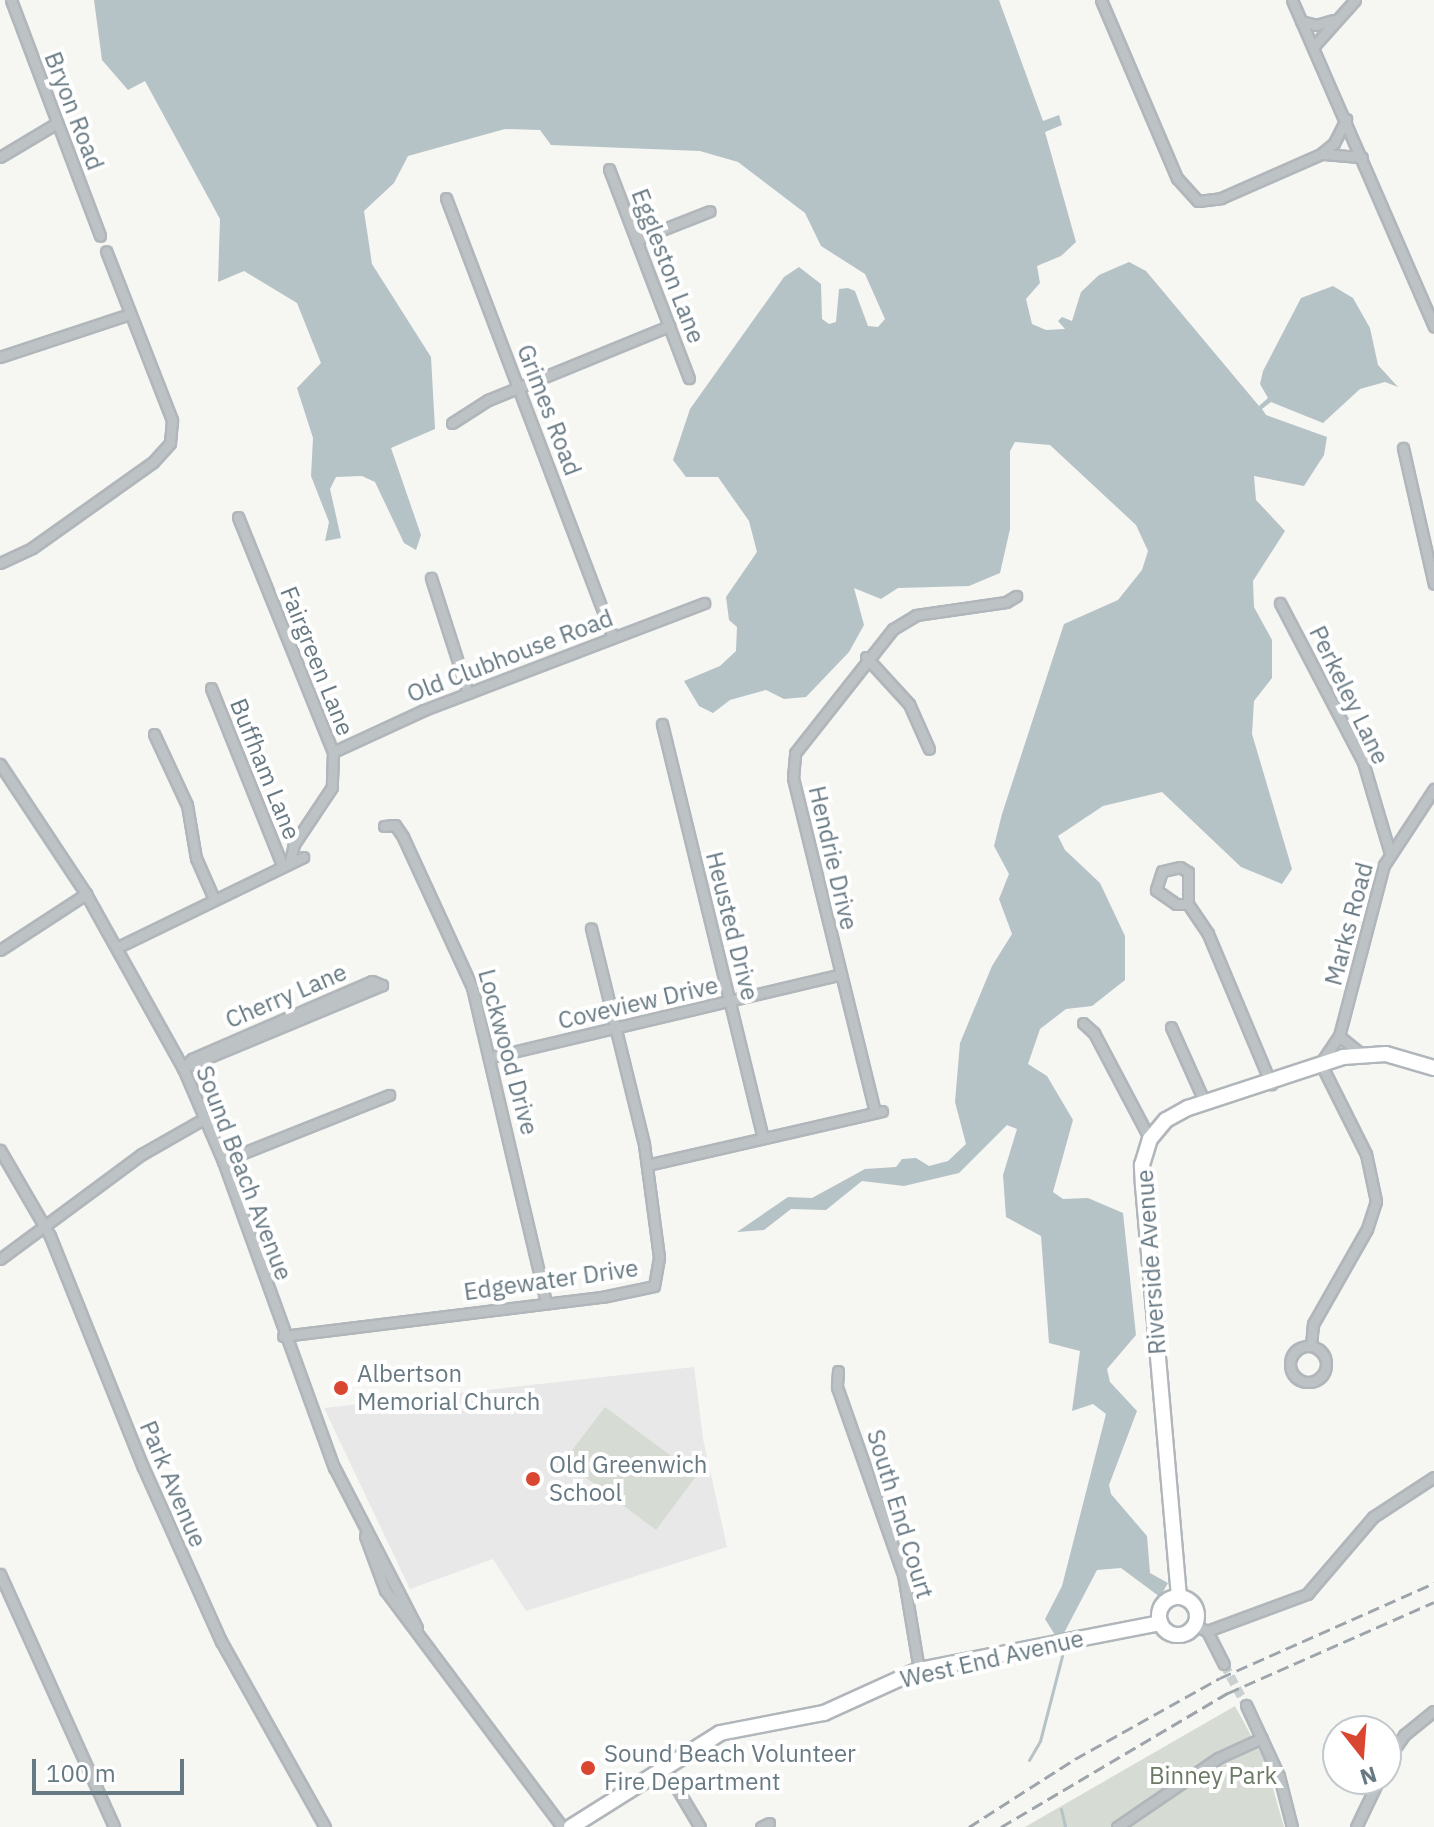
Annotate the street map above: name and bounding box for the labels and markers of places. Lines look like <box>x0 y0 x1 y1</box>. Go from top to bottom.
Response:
place label: Albertson Memorial Church <box>357 1360 540 1416</box>
marker: Albertson Memorial Church <box>332 1379 350 1397</box>
place label: Old Greenwich School <box>549 1451 707 1507</box>
marker: Old Greenwich School <box>524 1470 542 1488</box>
place label: Sound Beach Volunteer Fire Department <box>604 1740 856 1796</box>
marker: Sound Beach Volunteer Fire Department <box>579 1759 597 1777</box>

